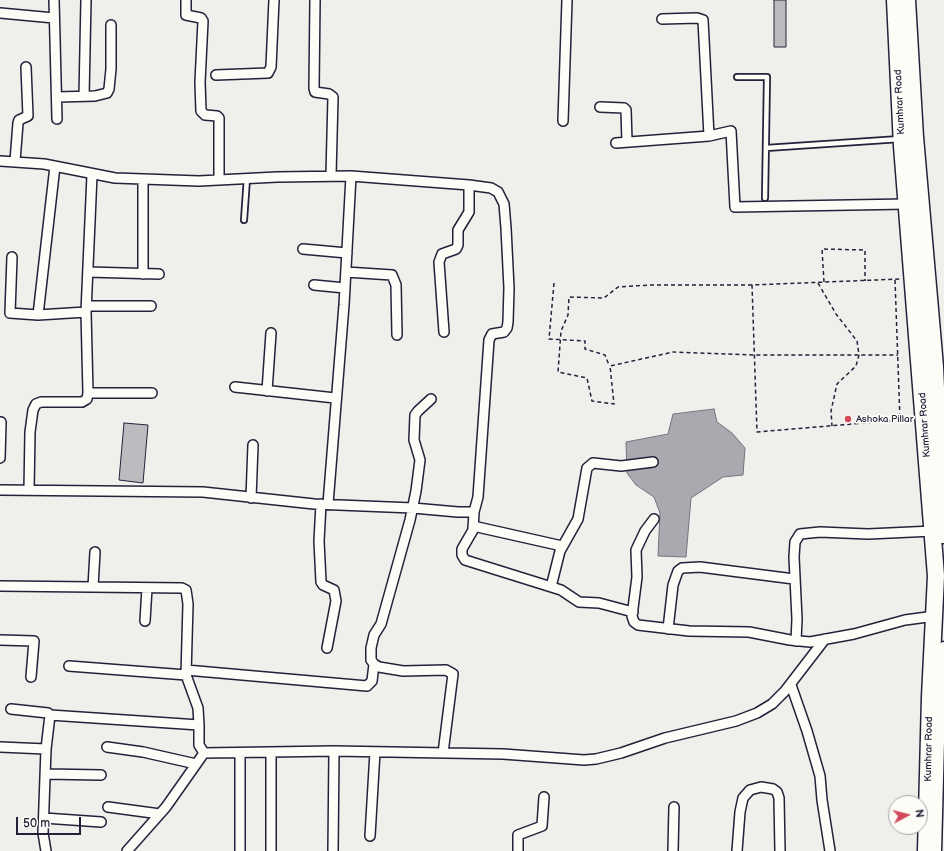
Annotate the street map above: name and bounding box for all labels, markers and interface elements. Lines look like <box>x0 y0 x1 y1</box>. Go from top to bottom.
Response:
street label: Kumhrar Road <box>892 69 908 135</box>
street label: Kumhrar Road <box>917 392 933 458</box>
place label: Ashoka Pillar <box>856 413 913 425</box>
marker: Ashoka Pillar <box>843 414 853 424</box>
street label: Kumhrar Road <box>922 716 936 782</box>
north arrow <box>888 795 928 835</box>
scale bar <box>18 809 83 835</box>
text: N <box>912 809 926 818</box>
text: 50 m <box>23 816 50 831</box>

